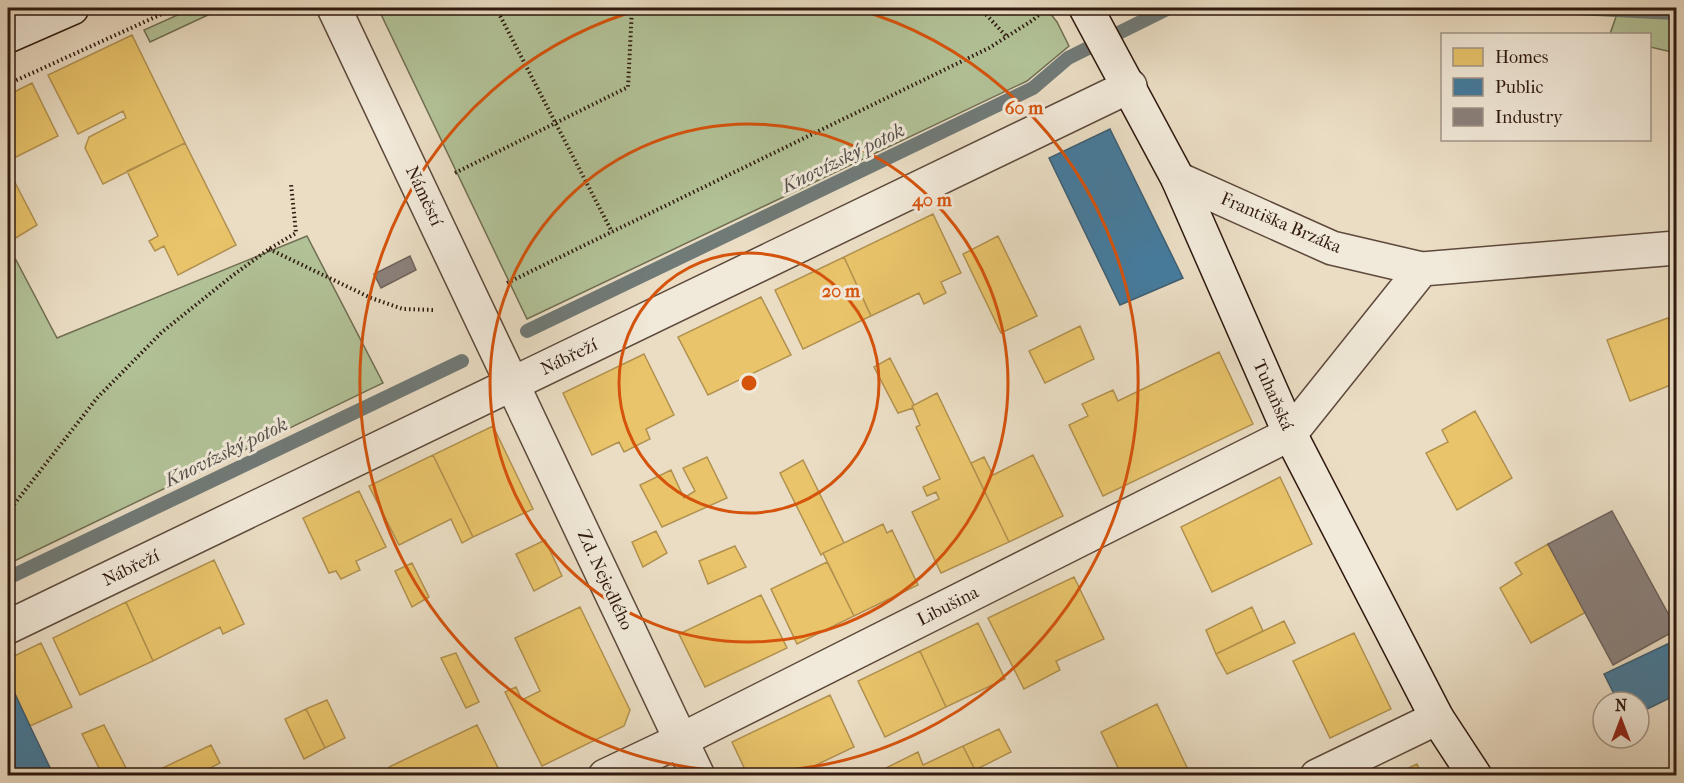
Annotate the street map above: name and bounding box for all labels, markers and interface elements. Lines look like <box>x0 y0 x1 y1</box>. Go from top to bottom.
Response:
legend <box>1441 33 1651 141</box>
text: Homes <box>1495 47 1549 68</box>
text: Public <box>1495 77 1543 98</box>
text: 60 m <box>1005 98 1044 119</box>
text: Industry <box>1495 107 1564 128</box>
water label: Knovízský potok <box>776 118 908 199</box>
street label: Náměstí <box>401 163 447 230</box>
street label: Františka Brzáka <box>1218 188 1345 258</box>
text: 40 m <box>911 190 953 211</box>
text: 20 m <box>822 281 861 302</box>
street label: Nábřeží <box>537 334 601 380</box>
street label: Tuhaňská <box>1248 356 1298 434</box>
centre of rings <box>739 373 759 393</box>
water label: Knovízský potok <box>159 412 291 493</box>
street label: Zd. Nejedlého <box>573 527 637 633</box>
street label: Nábřeží <box>99 545 163 591</box>
street label: Libušina <box>914 581 983 630</box>
north arrow <box>1591 690 1651 750</box>
text: N <box>1615 696 1628 715</box>

